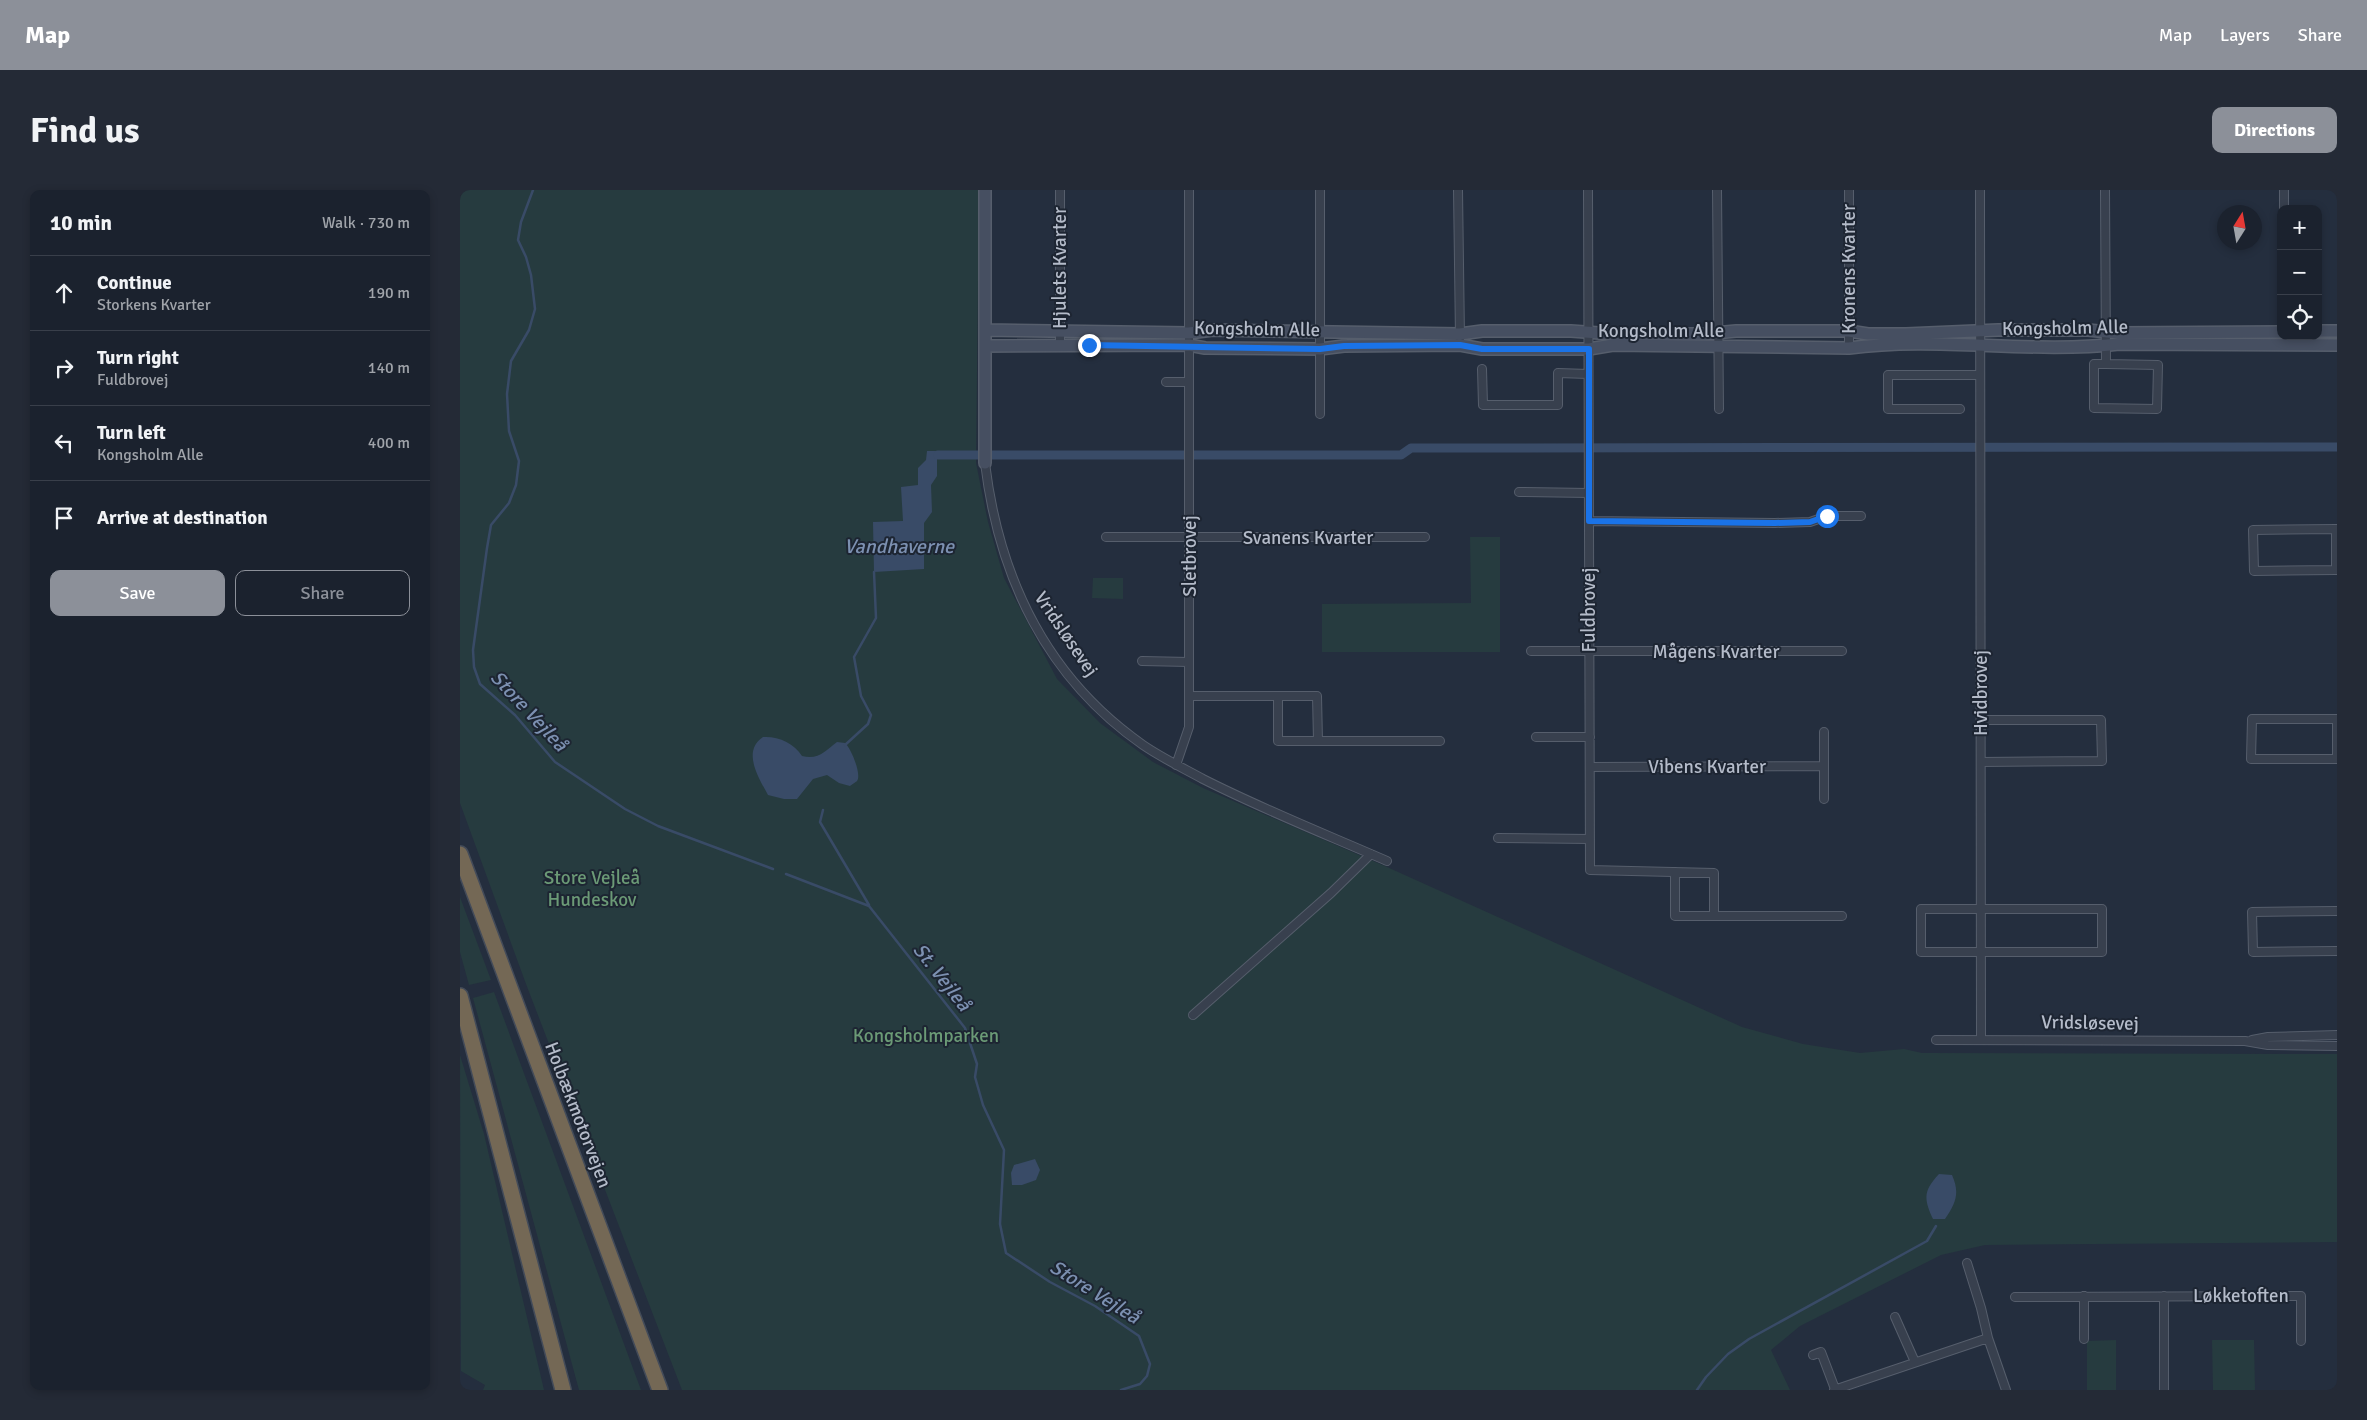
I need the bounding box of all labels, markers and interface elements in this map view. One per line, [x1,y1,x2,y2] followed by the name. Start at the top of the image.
[25,20,70,50] text: Map
[2159,24,2192,46] text: Map
[2220,24,2270,46] text: Layers
[2298,24,2342,46] text: Share
[2212,107,2337,153] button: Directions
[30,109,140,152] text: Find us
[1837,204,1861,334] street label: Kronens Kvarter
[2217,205,2262,250] north arrow
[2277,205,2322,340] map controls
[2277,205,2322,250] button: +
[1048,207,1072,329] street label: Hjulets Kvarter
[50,210,112,236] text: 10 min
[322,213,410,233] text: Walk · 730 m
[2277,250,2322,295] button: −
[97,271,172,295] text: Continue
[50,279,78,307] icon: ahead
[368,283,410,303] text: 190 m
[97,295,211,315] text: Storkens Kvarter
[2277,295,2322,340] button: locate
[2002,315,2128,341] street label: Kongsholm Alle
[1194,316,1320,342] street label: Kongsholm Alle
[1598,319,1724,343] street label: Kongsholm Alle
[1078,334,1101,357] route end
[97,346,179,370] text: Turn right
[50,354,78,382] icon: right
[368,358,410,378] text: 140 m
[97,370,168,390] text: Fuldbrovej
[97,421,166,445] text: Turn left
[50,429,78,457] icon: left
[368,433,410,453] text: 400 m
[97,445,203,465] text: Kongsholm Alle
[50,504,78,532] icon: arrive
[1816,505,1839,528] route start
[97,506,268,530] text: Arrive at destination
[1178,515,1202,597] street label: Sletbrovej
[1243,526,1373,550] street label: Svanens Kvarter
[844,534,955,559] water label: Vandhaverne
[1577,568,1601,652] street label: Fuldbrovej
[50,570,225,616] button: Save
[235,570,410,616] button: Share
[1029,587,1103,681] street label: Vridsløsevej
[1653,640,1779,664] street label: Mågens Kvarter
[1969,650,1993,736] street label: Hvidbrovej
[485,665,573,757] water label: Store Vejleå
[1648,755,1766,779] street label: Vibens Kvarter
[544,866,640,912] park label: Store Vejleå Hundeskov
[908,938,977,1017] water label: St. Vejleå
[2041,1010,2139,1036] street label: Vridsløsevej
[853,1024,999,1048] park label: Kongsholmparken
[539,1039,617,1191] street label: Holbækmotorvejen
[1045,1254,1145,1330] water label: Store Vejleå
[2193,1284,2289,1308] street label: Løkketoften

